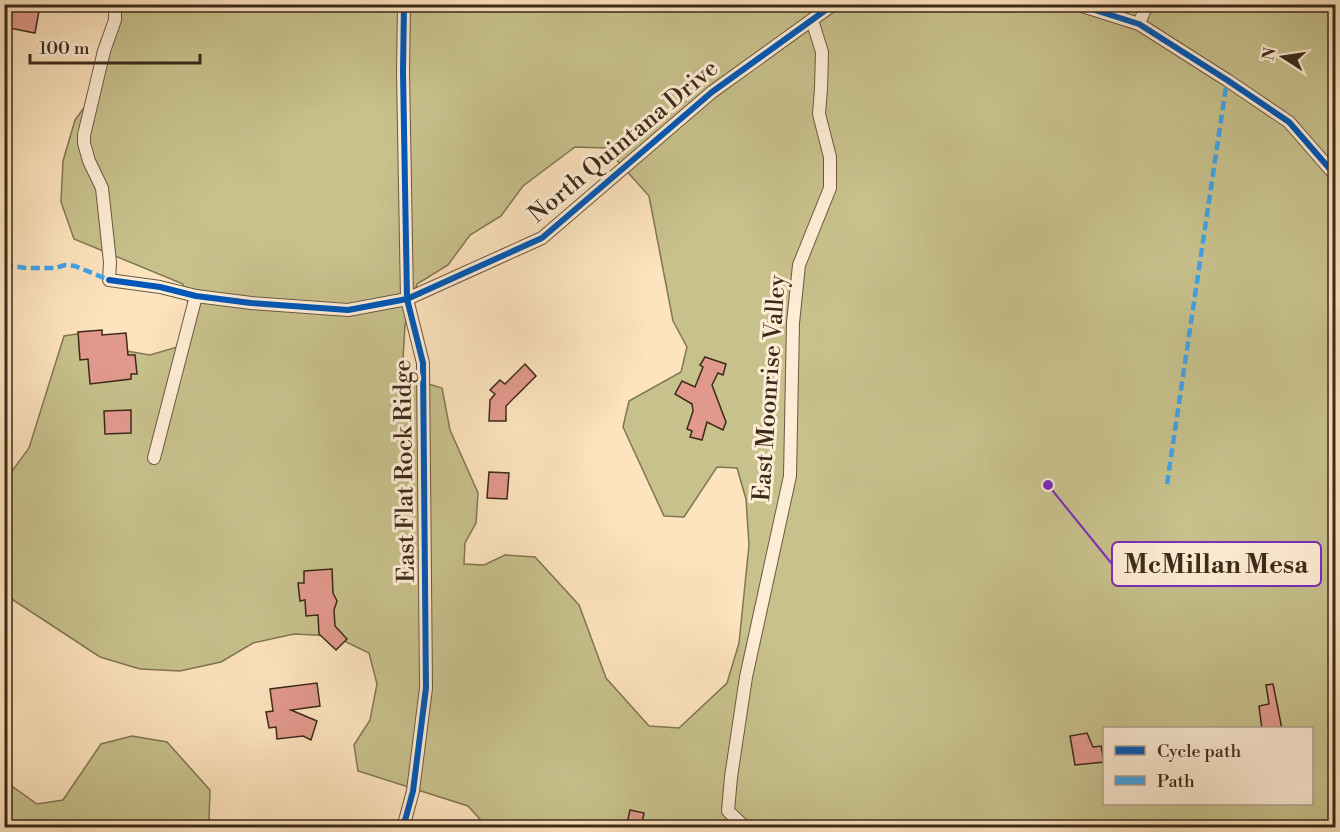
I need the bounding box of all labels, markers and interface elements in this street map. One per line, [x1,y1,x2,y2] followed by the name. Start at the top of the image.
[30,27,200,65] scale bar
[1253,27,1313,87] north arrow
[39,37,90,60] text: 100 m
[1258,45,1280,62] text: N
[523,54,725,230] street label: North Quintana Drive
[747,274,793,502] street label: East Moonrise Valley
[388,359,422,583] street label: East Flat Rock Ridge
[1112,542,1321,586] callout: McMillan Mesa
[1124,549,1309,581] text: McMillan Mesa
[1103,727,1313,805] legend
[1157,740,1241,763] text: Cycle path
[1157,770,1195,793] text: Path

